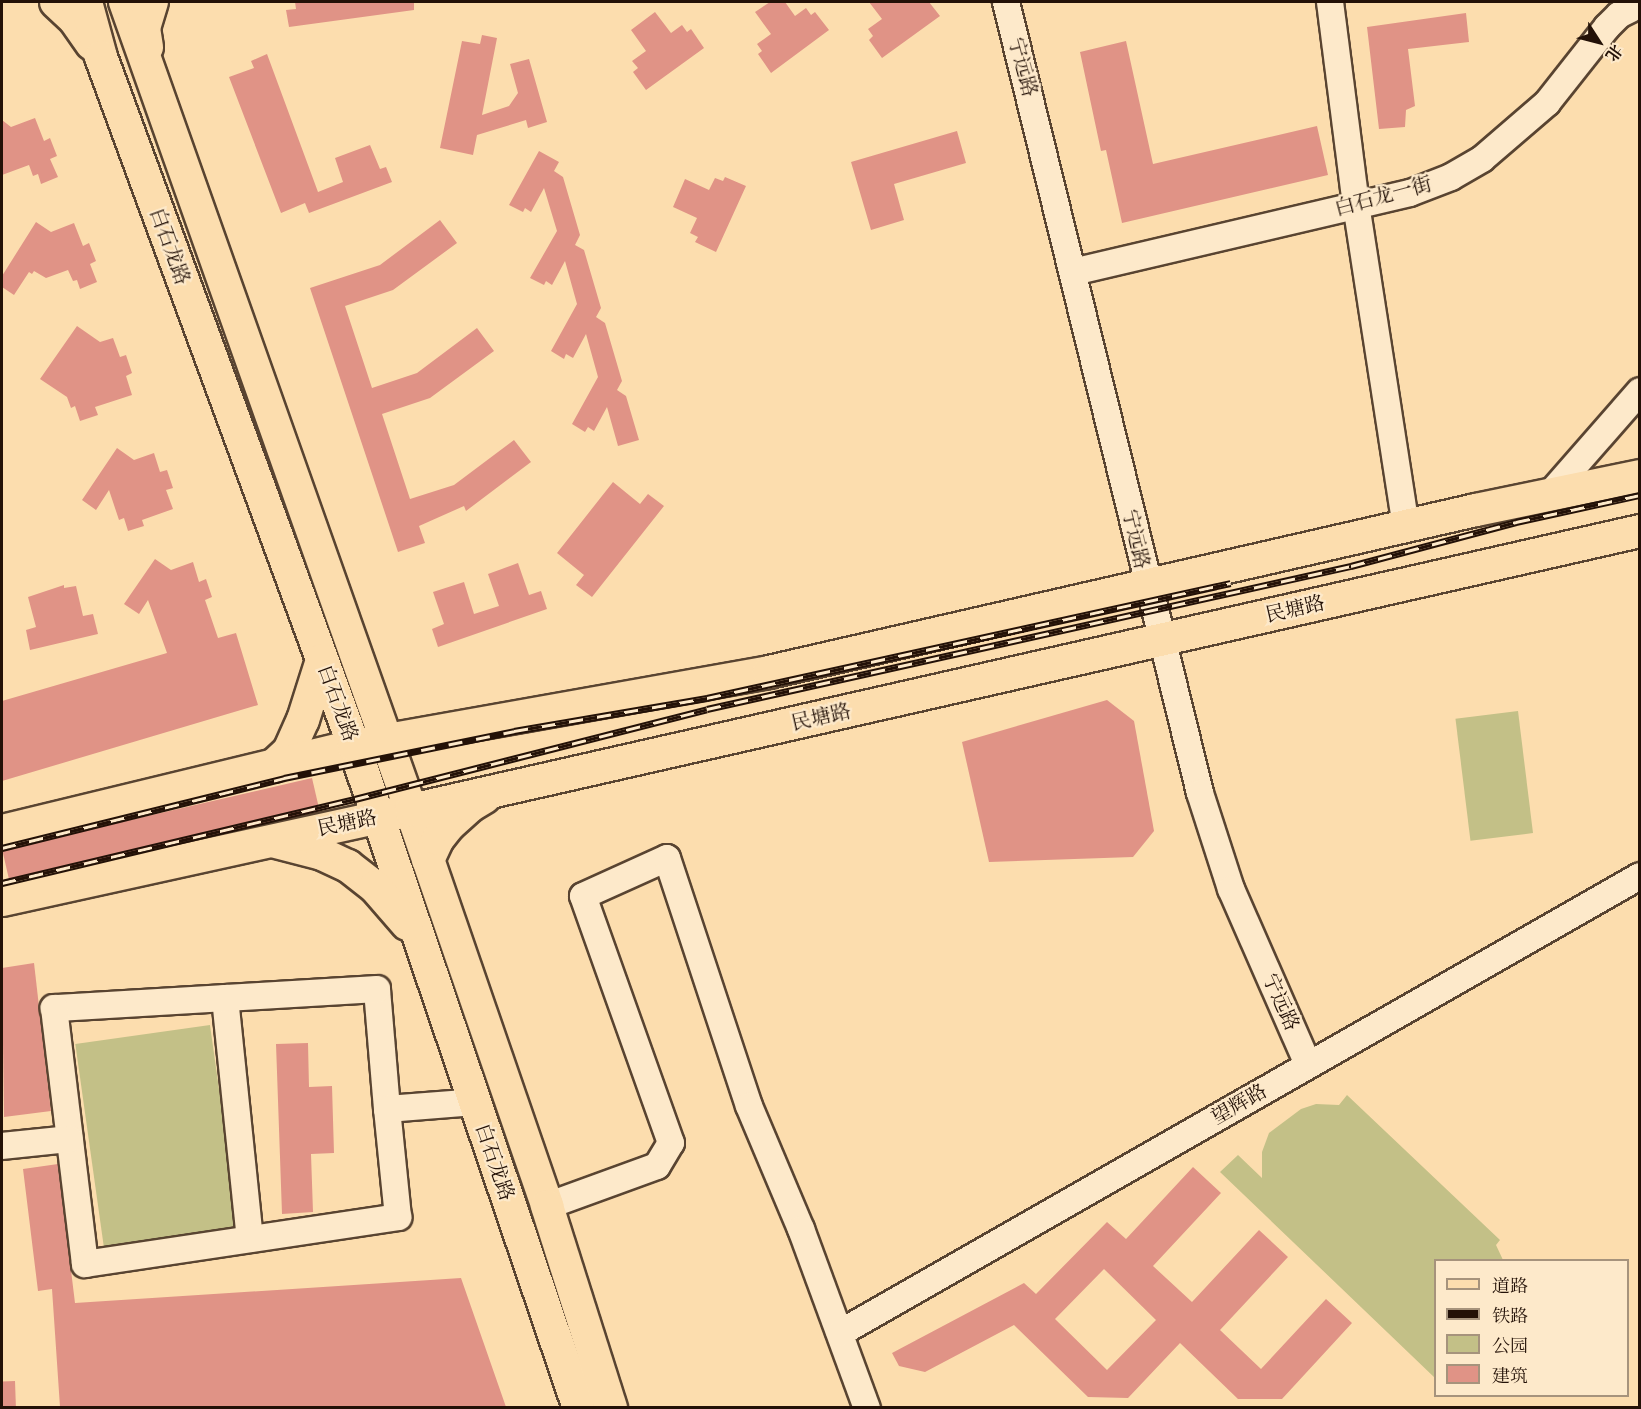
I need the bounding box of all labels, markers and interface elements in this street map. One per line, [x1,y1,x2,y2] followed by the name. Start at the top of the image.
[1569,12,1629,72] north arrow
[1004,35,1042,99] street label: 宁远路
[1602,41,1626,65] text: 北
[1332,171,1434,221] street label: 白石龙一街
[145,204,195,288] street label: 白石龙路
[1118,507,1154,571] street label: 宁远路
[1263,591,1327,627] street label: 民塘路
[313,661,363,745] street label: 白石龙路
[789,699,853,735] street label: 民塘路
[315,805,379,841] street label: 民塘路
[1258,970,1304,1034] street label: 宁远路
[1207,1079,1271,1129] street label: 望辉路
[471,1120,519,1204] street label: 白石龙路
[1434,1259,1629,1397] legend
[1492,1276,1528,1297] text: 道路
[1492,1306,1528,1327] text: 铁路
[1492,1336,1528,1357] text: 公园
[1492,1366,1528,1387] text: 建筑

